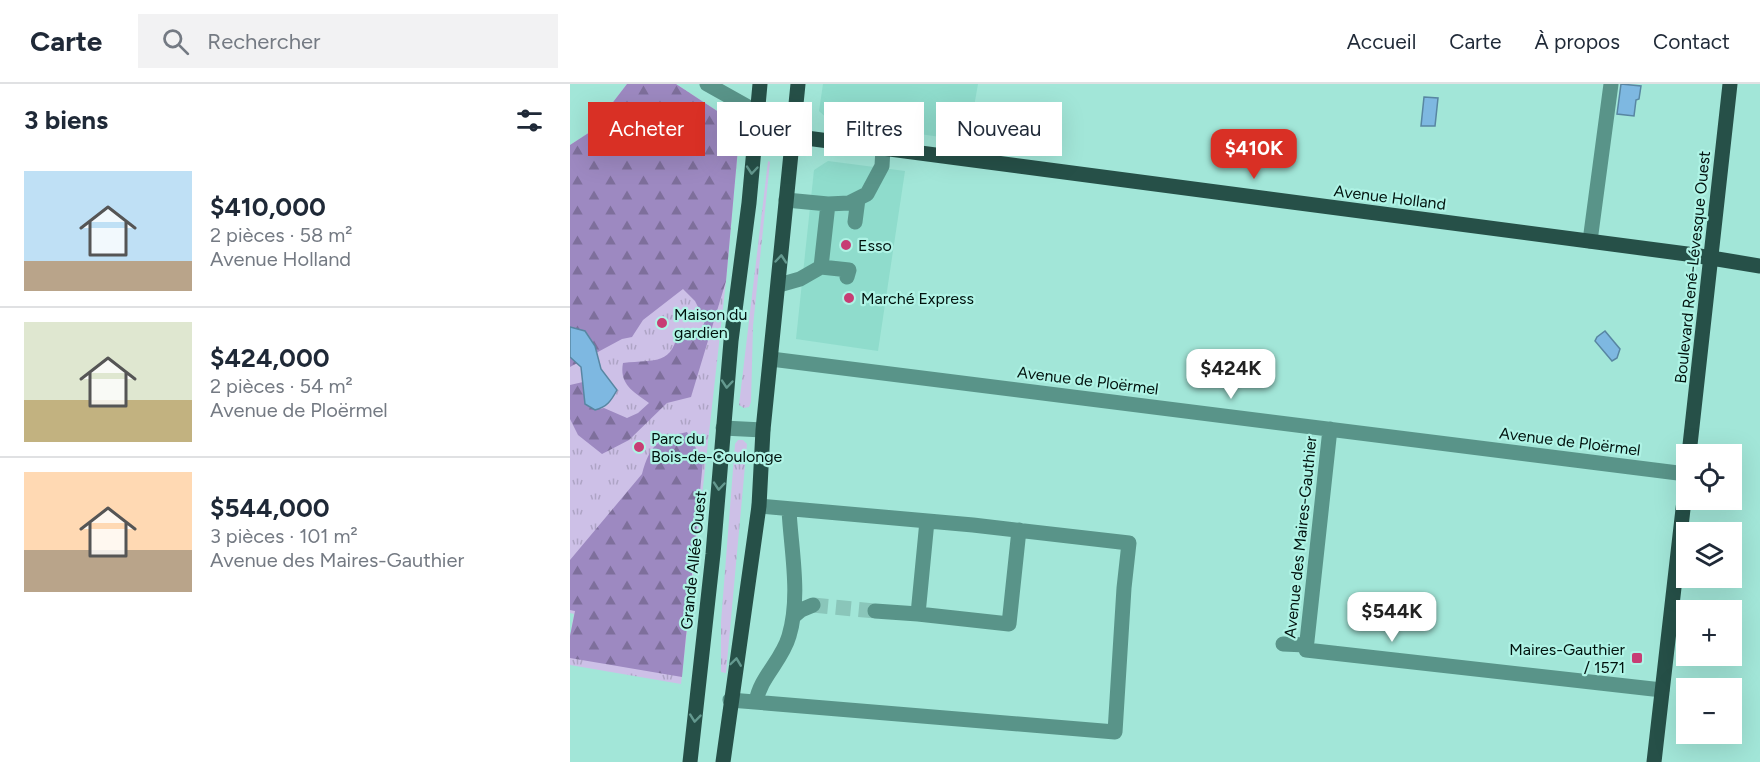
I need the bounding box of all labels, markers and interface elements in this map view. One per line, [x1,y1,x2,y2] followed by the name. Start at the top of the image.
[138,14,558,68] search box
[30,24,102,58] text: Carte
[159,25,192,58] icon: search
[207,28,320,55] text: Rechercher
[1347,29,1416,54] text: Accueil
[1449,29,1502,54] text: Carte
[1535,29,1620,54] text: À propos
[1653,29,1730,54] text: Contact
[588,102,705,156] chip: Acheter
[717,102,812,156] chip: Louer
[824,102,924,156] chip: Filtres
[936,102,1062,156] chip: Nouveau
[24,104,108,136] text: 3 biens
[513,104,546,137] icon: filters
[1212,129,1296,180] pin: $410K
[1225,136,1283,160] text: $410K
[1671,150,1714,384] street label: Boulevard René-Lévesque Ouest
[746,166,759,175] one-way arrow
[1333,181,1447,214] street label: Avenue Holland
[210,191,326,223] text: $410,000
[72,195,144,267] icon: home
[210,223,353,247] text: 2 pièces · 58 m²
[858,236,892,255] place label: Esso
[839,238,853,252] marker: Esso
[210,247,351,271] text: Avenue Holland
[774,254,787,263] one-way arrow
[861,289,974,308] place label: Marché Express
[842,291,856,305] marker: Marché Express
[674,305,747,342] place label: Maison du gardien
[655,316,669,330] marker: Maison du gardien
[210,342,330,374] text: $424,000
[72,346,144,418] icon: home
[1189,349,1273,400] pin: $424K
[1200,356,1262,380] text: $424K
[1016,362,1160,399] street label: Avenue de Ploërmel
[210,374,353,398] text: 2 pièces · 54 m²
[721,380,734,389] one-way arrow
[210,398,388,422] text: Avenue de Ploërmel
[1498,423,1642,460] street label: Avenue de Ploërmel
[651,429,783,466] place label: Parc du Bois-de-Coulonge
[1280,434,1321,639] street label: Avenue des Maires-Gauthier
[632,440,646,454] marker: Parc du Bois-de-Coulonge
[1676,444,1742,744] map controls
[1676,444,1742,510] button: locate
[713,482,726,491] one-way arrow
[677,490,710,630] street label: Grande Allée Ouest
[210,492,330,524] text: $544,000
[72,496,144,568] icon: home
[1676,522,1742,588] button: layers
[210,524,358,548] text: 3 pièces · 101 m²
[210,548,464,572] text: Avenue des Maires-Gauthier
[1350,592,1434,643] pin: $544K
[1361,599,1423,623] text: $544K
[1676,600,1742,666] button: +
[1509,640,1626,677] place label: Maires-Gauthier / 1571
[1630,651,1644,665] marker: Maires-Gauthier / 1571
[729,658,741,667] one-way arrow
[1676,678,1742,744] button: −
[689,714,702,723] one-way arrow

